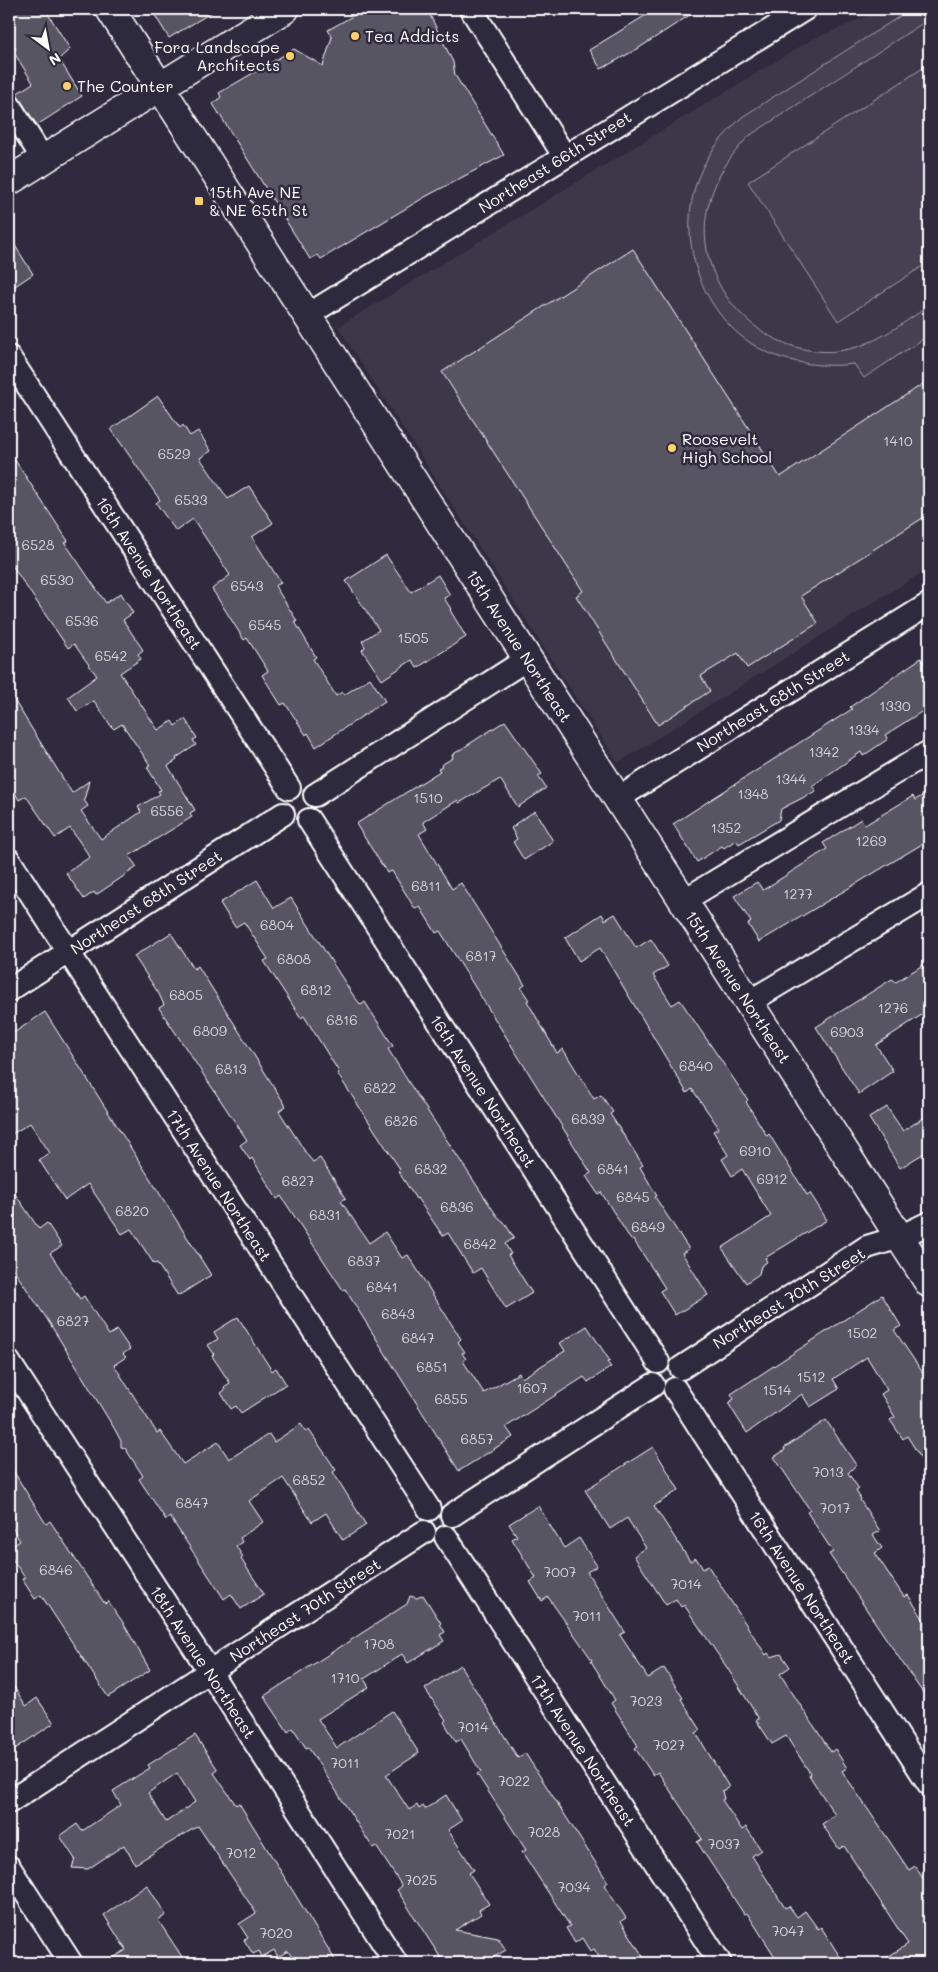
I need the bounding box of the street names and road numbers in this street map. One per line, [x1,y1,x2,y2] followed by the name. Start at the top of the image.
[474,106,635,217] street label: Northeast 66th Street
[92,492,207,653] street label: 16th Avenue Northeast
[462,565,577,726] street label: 15th Avenue Northeast
[692,645,853,756] street label: Northeast 68th Street
[66,845,226,958] street label: Northeast 68th Street
[681,906,796,1067] street label: 15th Avenue Northeast
[426,1010,541,1171] street label: 16th Avenue Northeast
[162,1104,277,1265] street label: 17th Avenue Northeast
[709,1242,869,1353] street label: Northeast 70th Street
[745,1506,860,1667] street label: 16th Avenue Northeast
[225,1553,384,1666] street label: Northeast 70th Street
[146,1581,261,1742] street label: 18th Avenue Northeast
[526,1669,641,1830] street label: 17th Avenue Northeast

